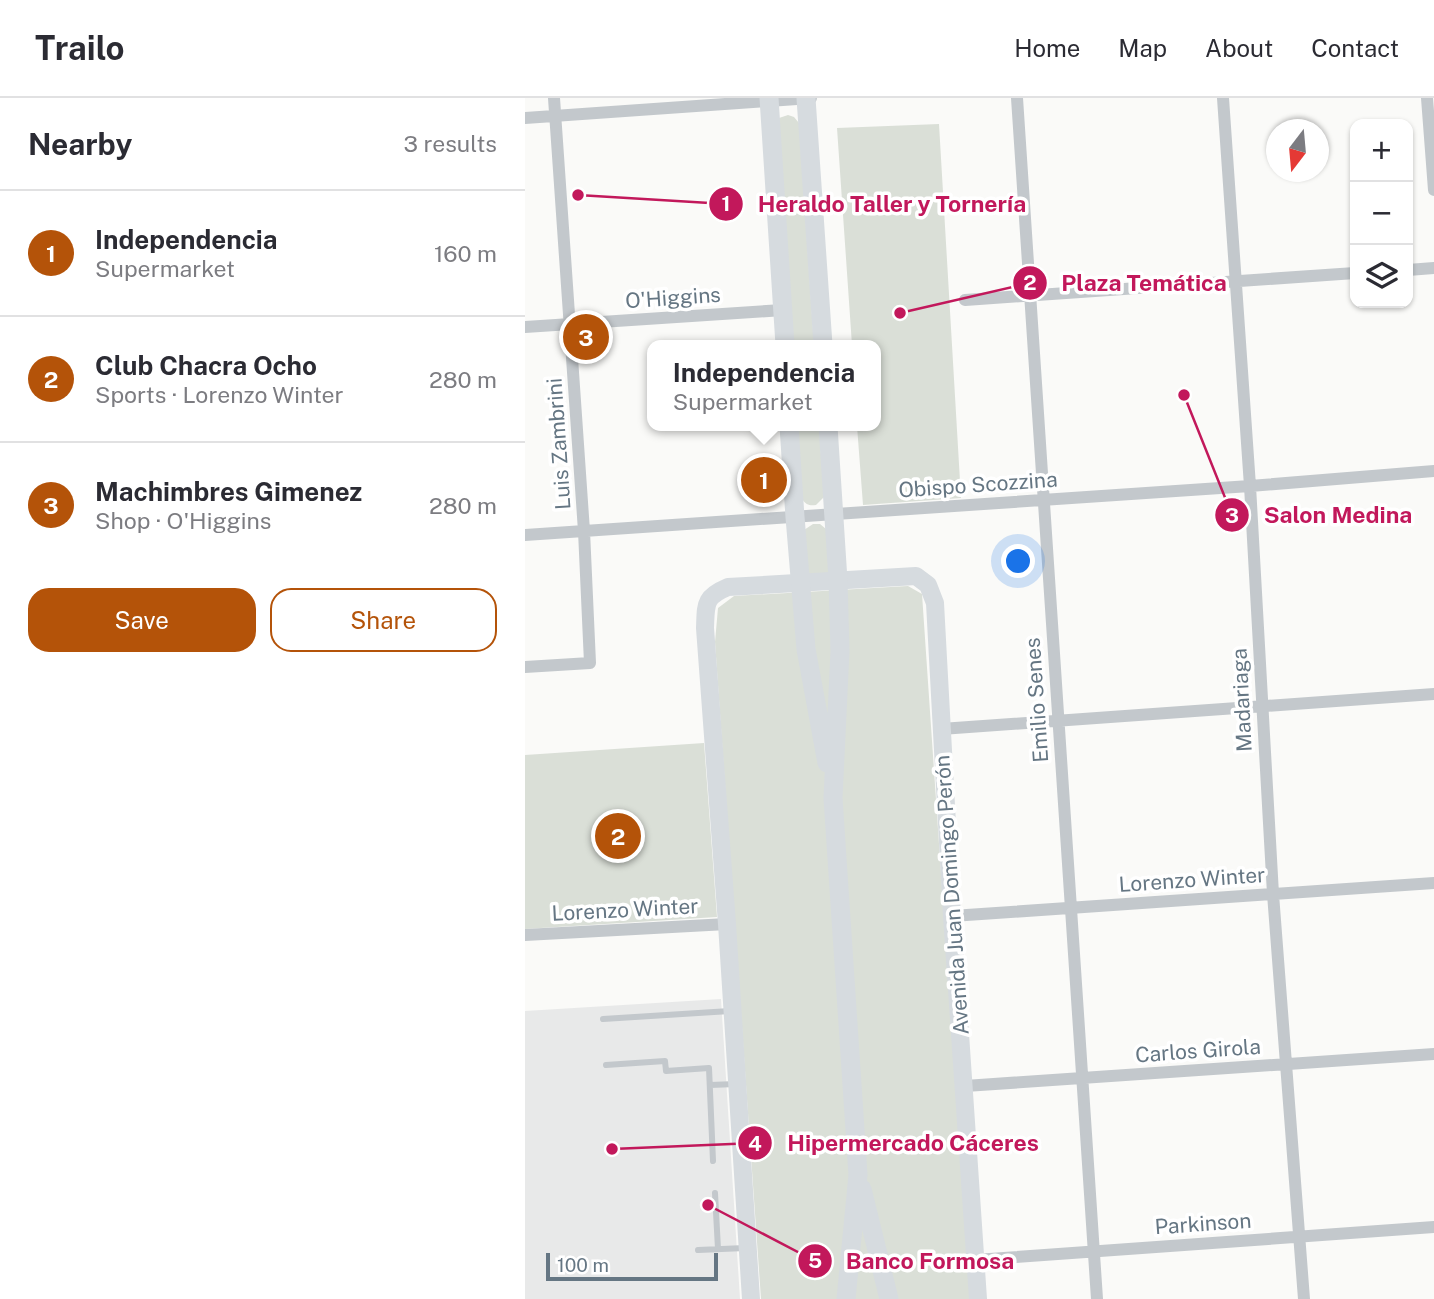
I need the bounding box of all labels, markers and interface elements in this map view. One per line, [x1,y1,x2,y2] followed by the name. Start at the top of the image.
[35,29,125,67] text: Trailo
[1014,34,1080,62] text: Home
[1118,34,1167,62] text: Map
[1205,34,1273,62] text: About
[1311,34,1399,62] text: Contact
[1266,119,1329,182] north arrow
[1350,119,1413,308] map controls
[1350,119,1413,182] button: +
[28,126,132,162] text: Nearby
[403,130,497,157] text: 3 results
[708,182,1040,226] callout: Heraldo Taller y Tornería
[1350,182,1413,245] button: −
[758,190,1026,217] text: Heraldo Taller y Tornería
[722,191,731,216] text: 1
[95,224,277,255] text: Independencia
[46,240,56,267] text: 1
[434,240,497,267] text: 160 m
[1350,245,1413,308] button: layers
[95,255,235,282] text: Supermarket
[1012,261,1241,305] callout: Plaza Temática
[1061,269,1227,296] text: Plaza Temática
[1023,270,1037,295] text: 2
[624,282,722,313] street label: O'Higgins
[563,311,609,363] pin: 3
[647,340,881,431] popup
[95,350,317,381] text: Club Chacra Ocho
[673,357,855,388] text: Independencia
[44,366,58,393] text: 2
[429,366,497,393] text: 280 m
[541,377,576,511] street label: Luis Zambrini
[95,381,344,408] text: Sports · Lorenzo Winter
[673,388,813,415] text: Supermarket
[741,454,787,506] pin: 1
[898,466,1058,503] street label: Obispo Scozzina
[95,476,362,507] text: Machimbres Gimenez
[43,492,59,519] text: 3
[429,492,497,519] text: 280 m
[1214,493,1426,537] callout: Salon Medina
[1264,501,1412,528] text: Salon Medina
[1225,503,1239,528] text: 3
[95,507,271,534] text: Shop · O'Higgins
[1001,544,1035,578] your location
[28,588,256,652] button: Save
[270,588,497,652] button: Share
[1020,637,1053,763] street label: Emilio Senes
[1226,648,1257,752] street label: Madariaga
[929,754,974,1036] street label: Avenida Juan Domingo Perón
[595,810,641,862] pin: 2
[1118,862,1266,897] street label: Lorenzo Winter
[551,893,699,926] street label: Lorenzo Winter
[1134,1034,1262,1067] street label: Carlos Girola
[738,1121,1052,1165] callout: Hipermercado Cáceres
[787,1129,1039,1156] text: Hipermercado Cáceres
[748,1131,762,1156] text: 4
[1154,1208,1252,1239] street label: Parkinson
[797,1239,1029,1283] callout: Banco Formosa
[846,1247,1014,1274] text: Banco Formosa
[808,1248,822,1273] text: 5
[546,1250,717,1282] scale bar
[557,1254,609,1276] text: 100 m

